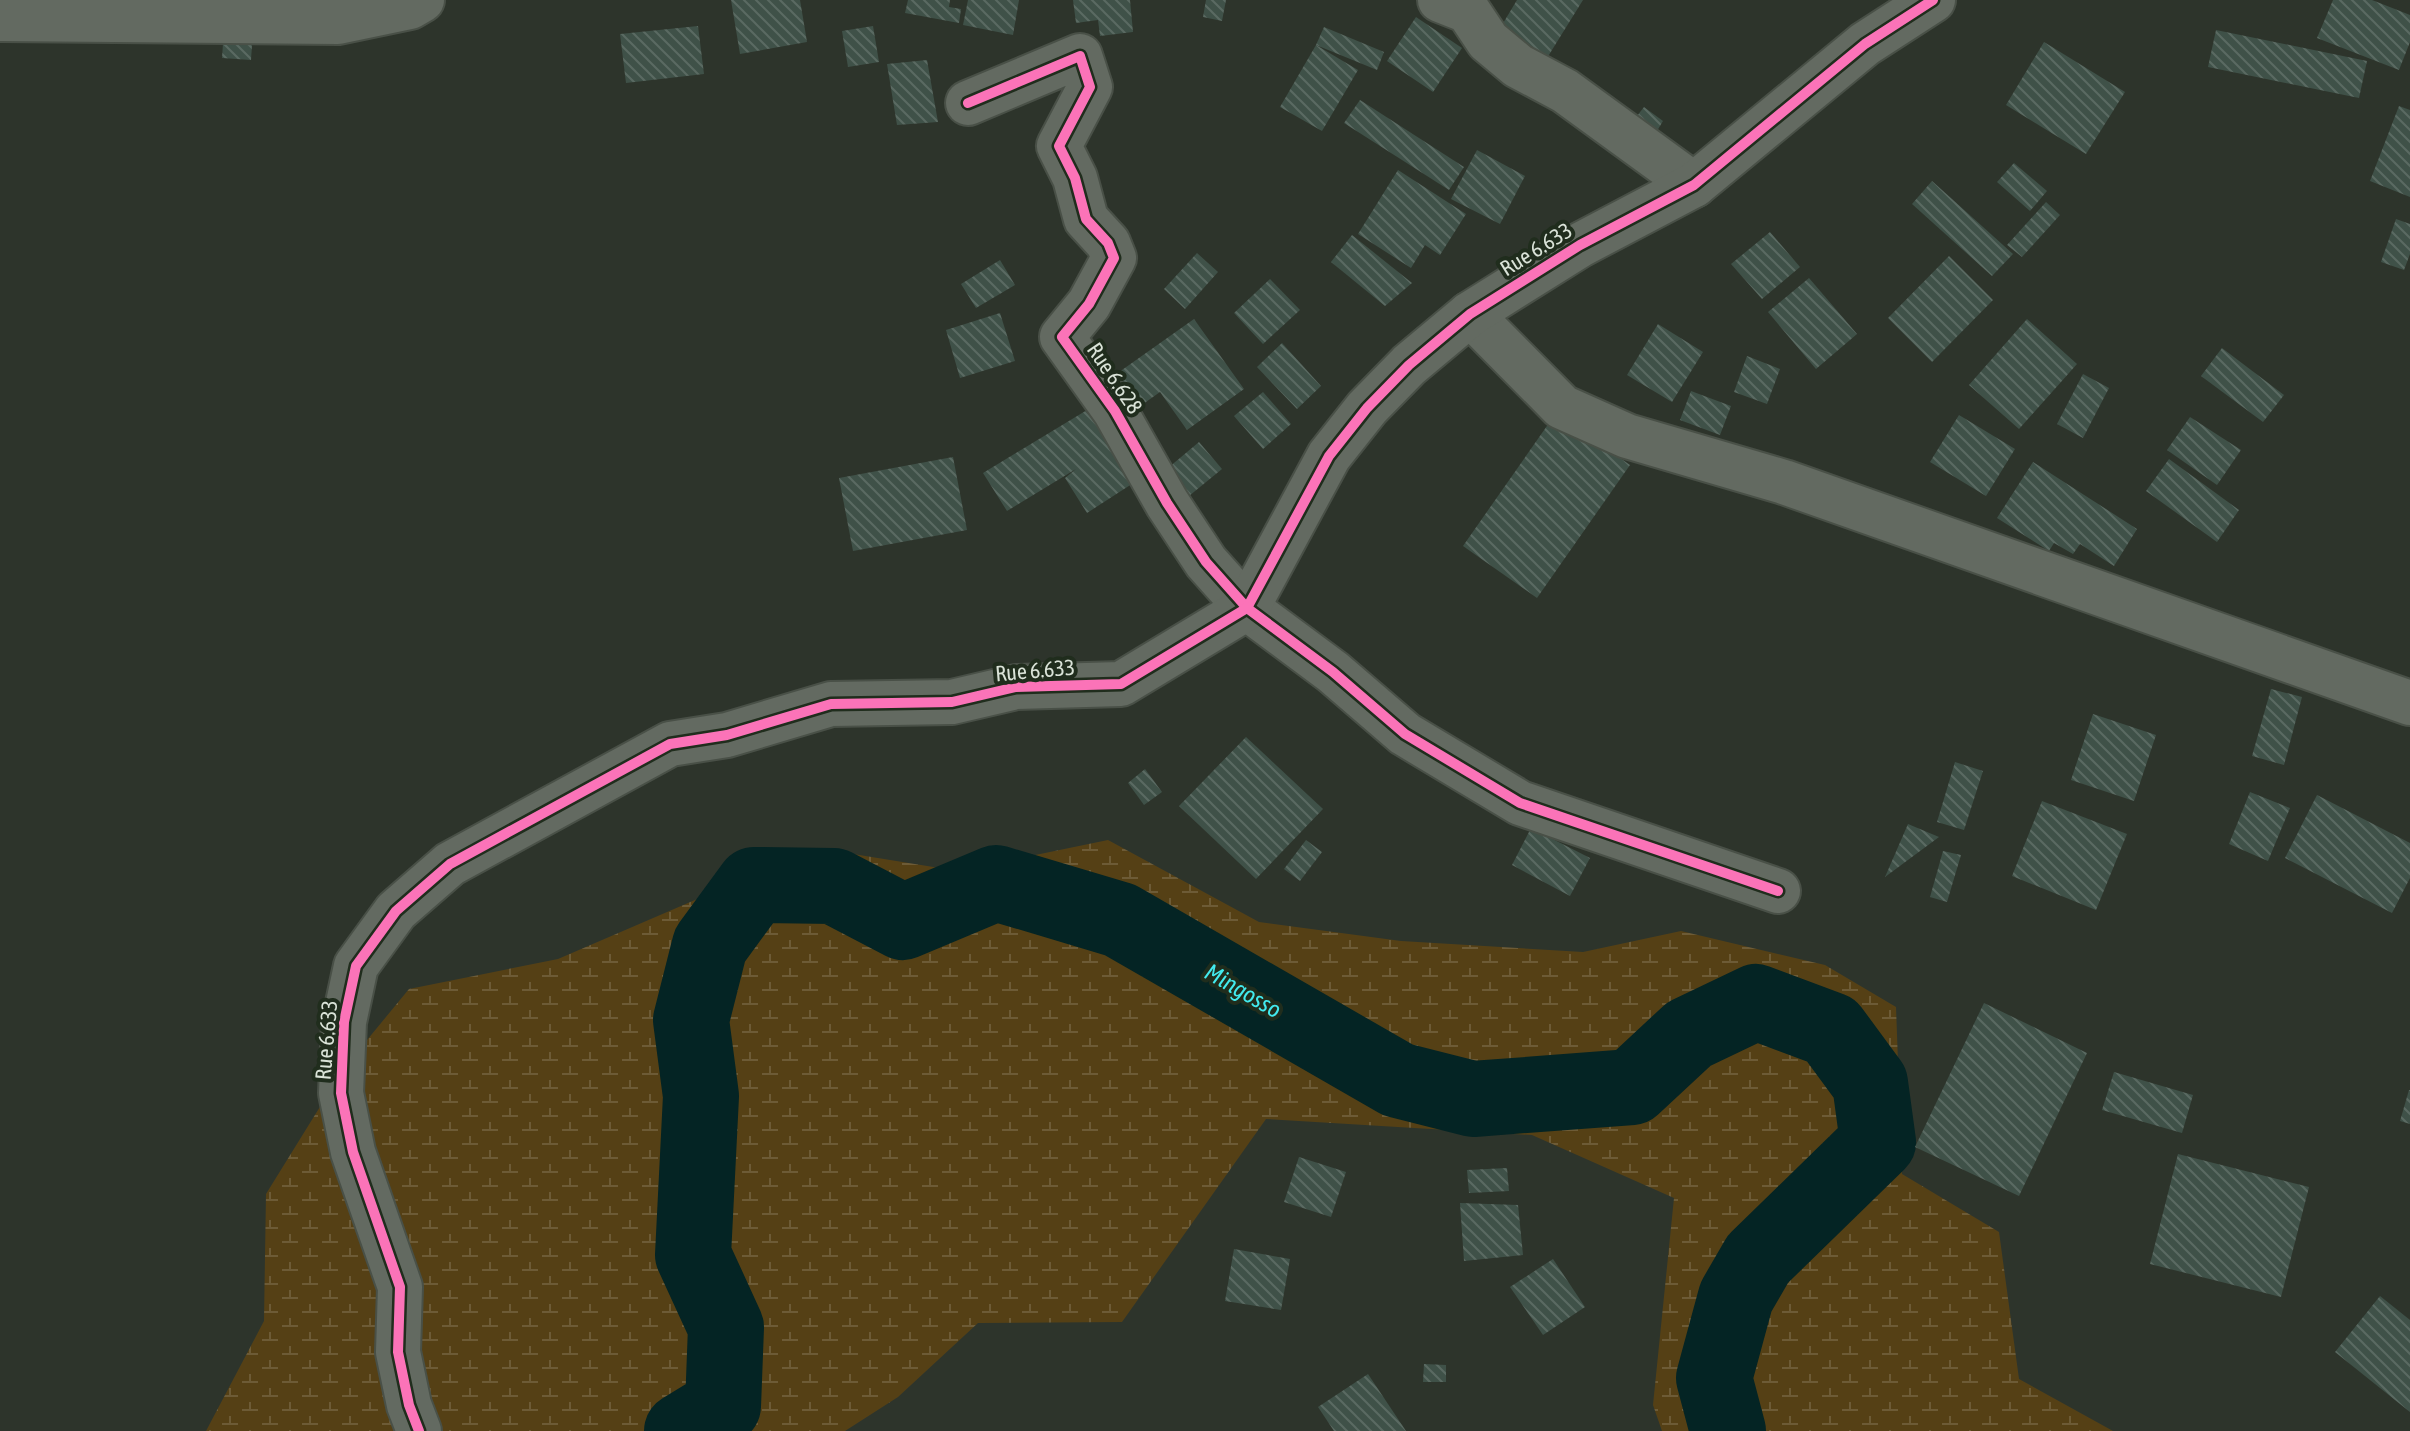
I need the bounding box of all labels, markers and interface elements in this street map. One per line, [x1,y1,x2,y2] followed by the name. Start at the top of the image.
[1495,217,1577,281] street label: Rue 6.633
[1082,338,1148,418] street label: Rue 6.628
[994,654,1076,686] street label: Rue 6.633
[1200,958,1286,1023] water label: Mingosso
[310,999,342,1081] street label: Rue 6.633

